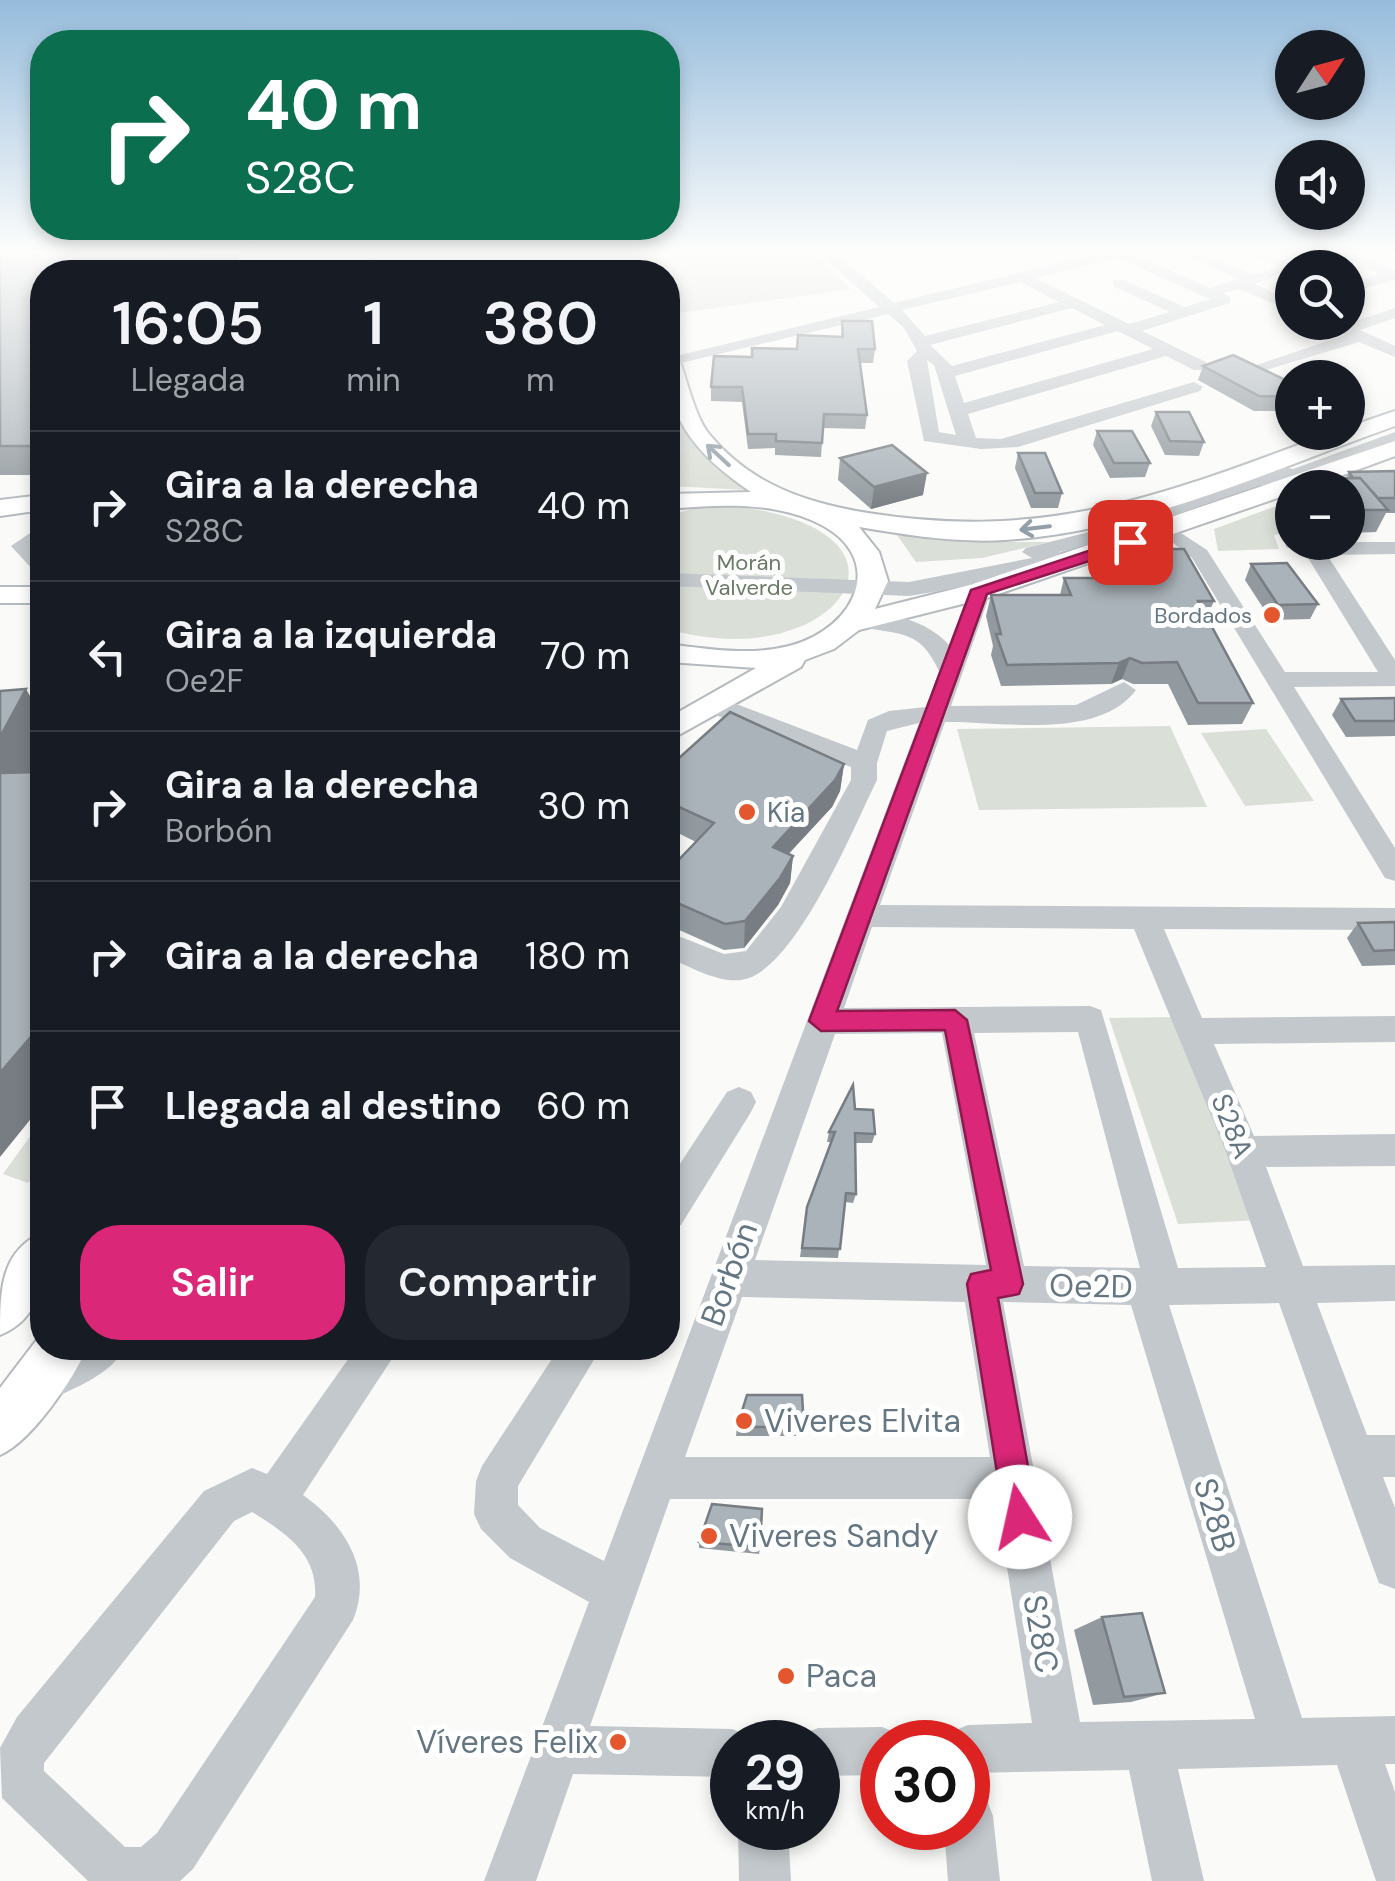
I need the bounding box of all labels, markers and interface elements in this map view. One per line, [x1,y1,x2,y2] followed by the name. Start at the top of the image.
[1275,30,1365,120] north arrow
[1275,30,1365,560] map controls
[245,60,422,151] text: 40 m
[80,70,210,200] icon: right
[1275,140,1365,230] button: sound
[245,148,356,207] text: S28C
[1275,250,1365,340] button: search
[112,284,264,363] text: 16:05
[363,284,384,363] text: 1
[483,284,598,363] text: 380
[131,359,245,401] text: Llegada
[346,359,401,401] text: min
[526,359,555,401] text: m
[1275,360,1365,450] button: +
[706,443,731,466] one-way arrow
[165,460,479,510] text: Gira a la derecha
[1275,470,1365,560] button: −
[80,479,135,534] icon: right
[537,481,630,531] text: 40 m
[1088,500,1173,585] pin
[165,510,244,552] text: S28C
[1103,515,1158,570] icon: arrive
[1019,520,1051,538] one-way arrow
[705,548,793,602] park label: Morán Valverde
[1154,601,1252,630] place label: Bordados
[1261,604,1283,626] marker: Bordados
[165,610,497,660] text: Gira a la izquierda
[80,629,135,684] icon: left
[540,631,630,681] text: 70 m
[165,660,244,702] text: Oe2F
[165,760,479,810] text: Gira a la derecha
[80,779,135,834] icon: right
[538,781,630,831] text: 30 m
[767,794,805,831] place label: Kia
[736,801,758,823] marker: Kia
[165,810,273,852] text: Borbón
[80,929,135,984] icon: right
[165,931,479,981] text: Gira a la derecha
[525,931,630,981] text: 180 m
[80,1079,135,1134] icon: arrive
[165,1081,502,1131] text: Llegada al destino
[536,1081,630,1131] text: 60 m
[1202,1088,1262,1164] street label: S28A
[691,1216,767,1332] street label: Borbón
[80,1225,345,1340] button: Salir
[365,1225,630,1340] button: Compartir
[1049,1264,1133,1308] street label: Oe2D
[764,1400,961,1442] place label: Viveres Elvita
[733,1410,755,1432] marker: Viveres Elvita
[968,1465,1072,1569] position arrow
[1184,1473,1246,1557] street label: S28B
[729,1515,939,1557] place label: Viveres Sandy
[698,1525,720,1547] marker: Viveres Sandy
[1013,1592,1069,1676] street label: S28C
[806,1655,877,1697] place label: Paca
[775,1665,797,1687] marker: Paca
[860,1720,990,1850] speed limit sign: 30
[416,1721,598,1763] place label: Víveres Felix
[607,1731,629,1753] marker: Víveres Felix
[745,1740,805,1806] text: 29
[745,1794,805,1827] text: km/h

